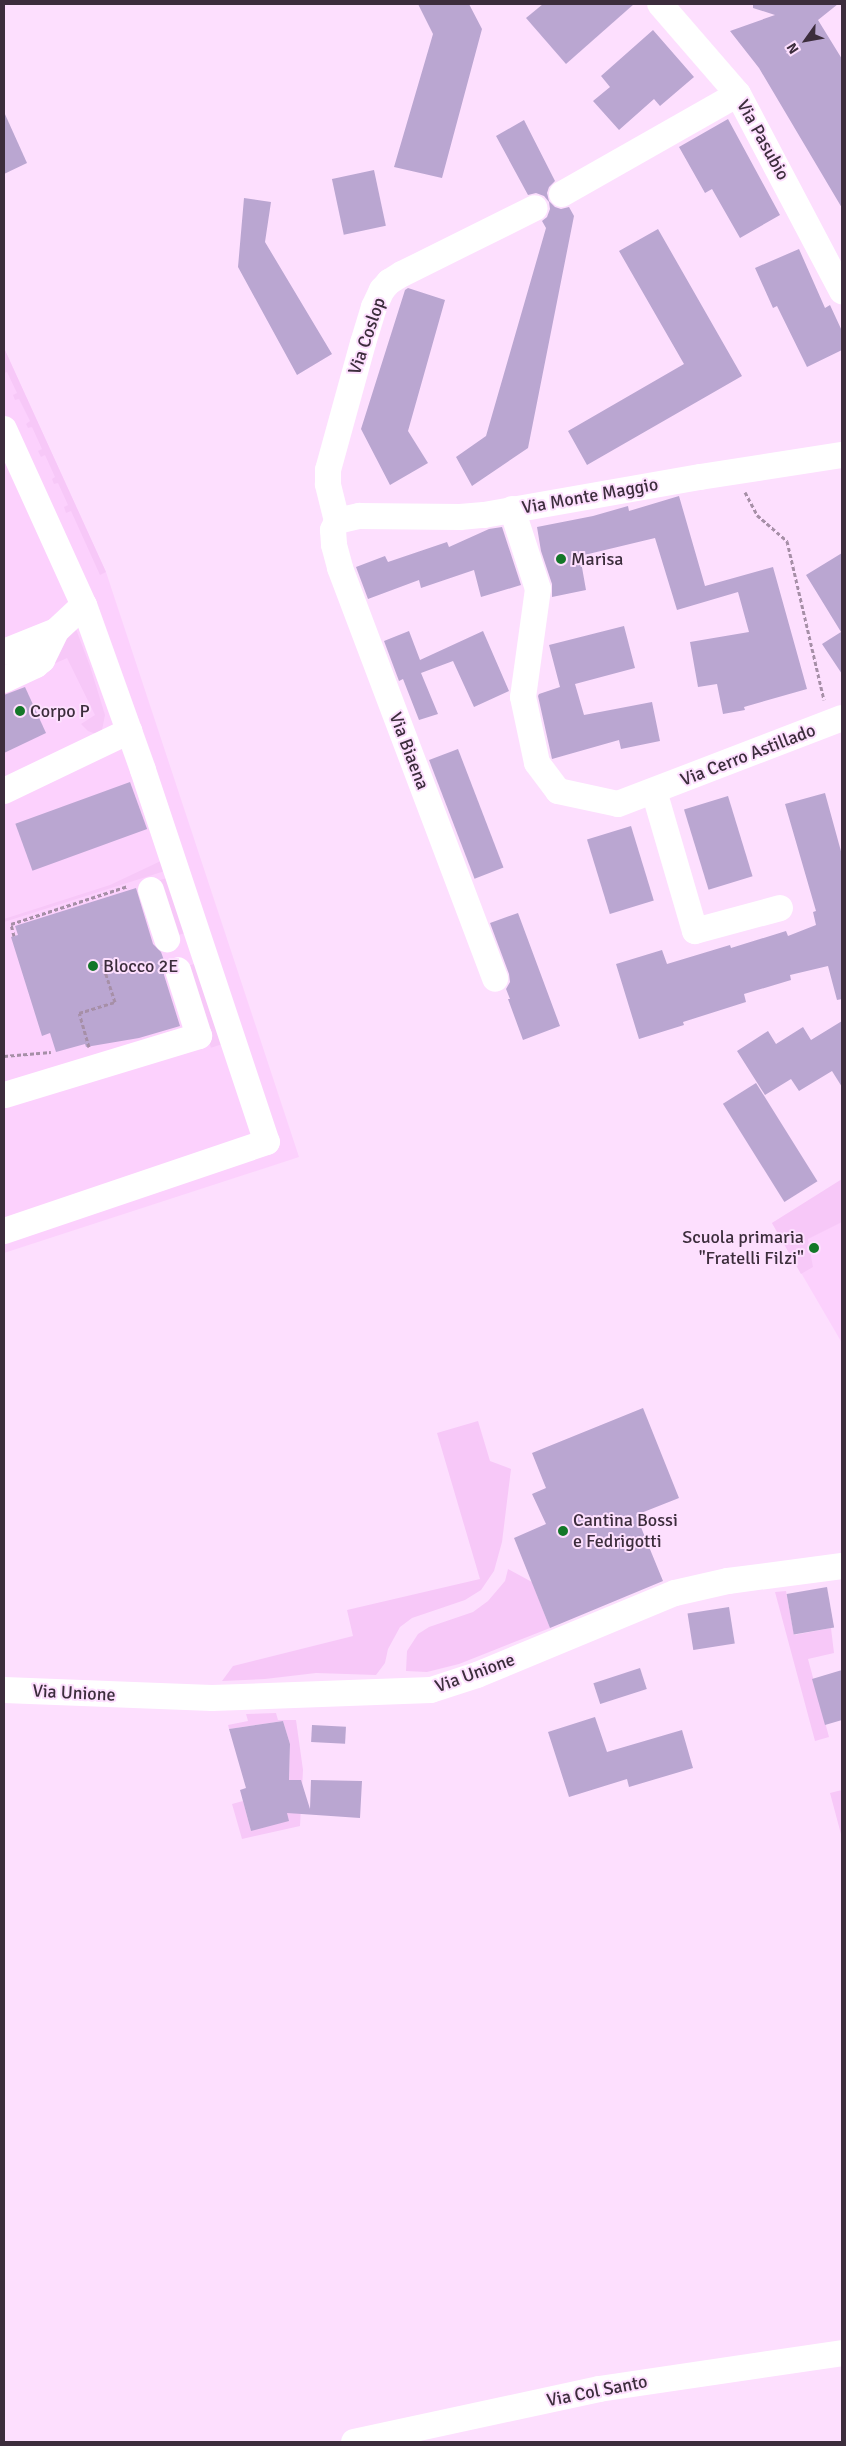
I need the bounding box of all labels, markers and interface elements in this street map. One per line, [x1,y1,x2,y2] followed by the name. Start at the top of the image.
[781,15,831,65] north arrow
[783,40,803,57] text: N
[732,96,794,184] street label: Via Pasubio
[344,295,390,377] street label: Via Coslop
[520,473,660,519] street label: Via Monte Maggio
[571,548,623,570] place label: Marisa
[555,553,567,565] marker: Marisa
[30,700,90,722] place label: Corpo P
[14,705,26,717] marker: Corpo P
[384,709,434,793] street label: Via Biaena
[677,719,819,791] street label: Via Cerro Astillado
[103,955,178,977] place label: Blocco 2E
[87,960,99,972] marker: Blocco 2E
[682,1227,804,1270] place label: Scuola primaria "Fratelli Filzi"
[808,1242,820,1254] marker: Scuola primaria "Fratelli Filzi"
[573,1510,678,1552] place label: Cantina Bossi e Fedrigotti
[557,1525,569,1537] marker: Cantina Bossi e Fedrigotti
[432,1649,518,1697] street label: Via Unione
[32,1680,116,1706] street label: Via Unione
[545,2371,649,2411] street label: Via Col Santo

